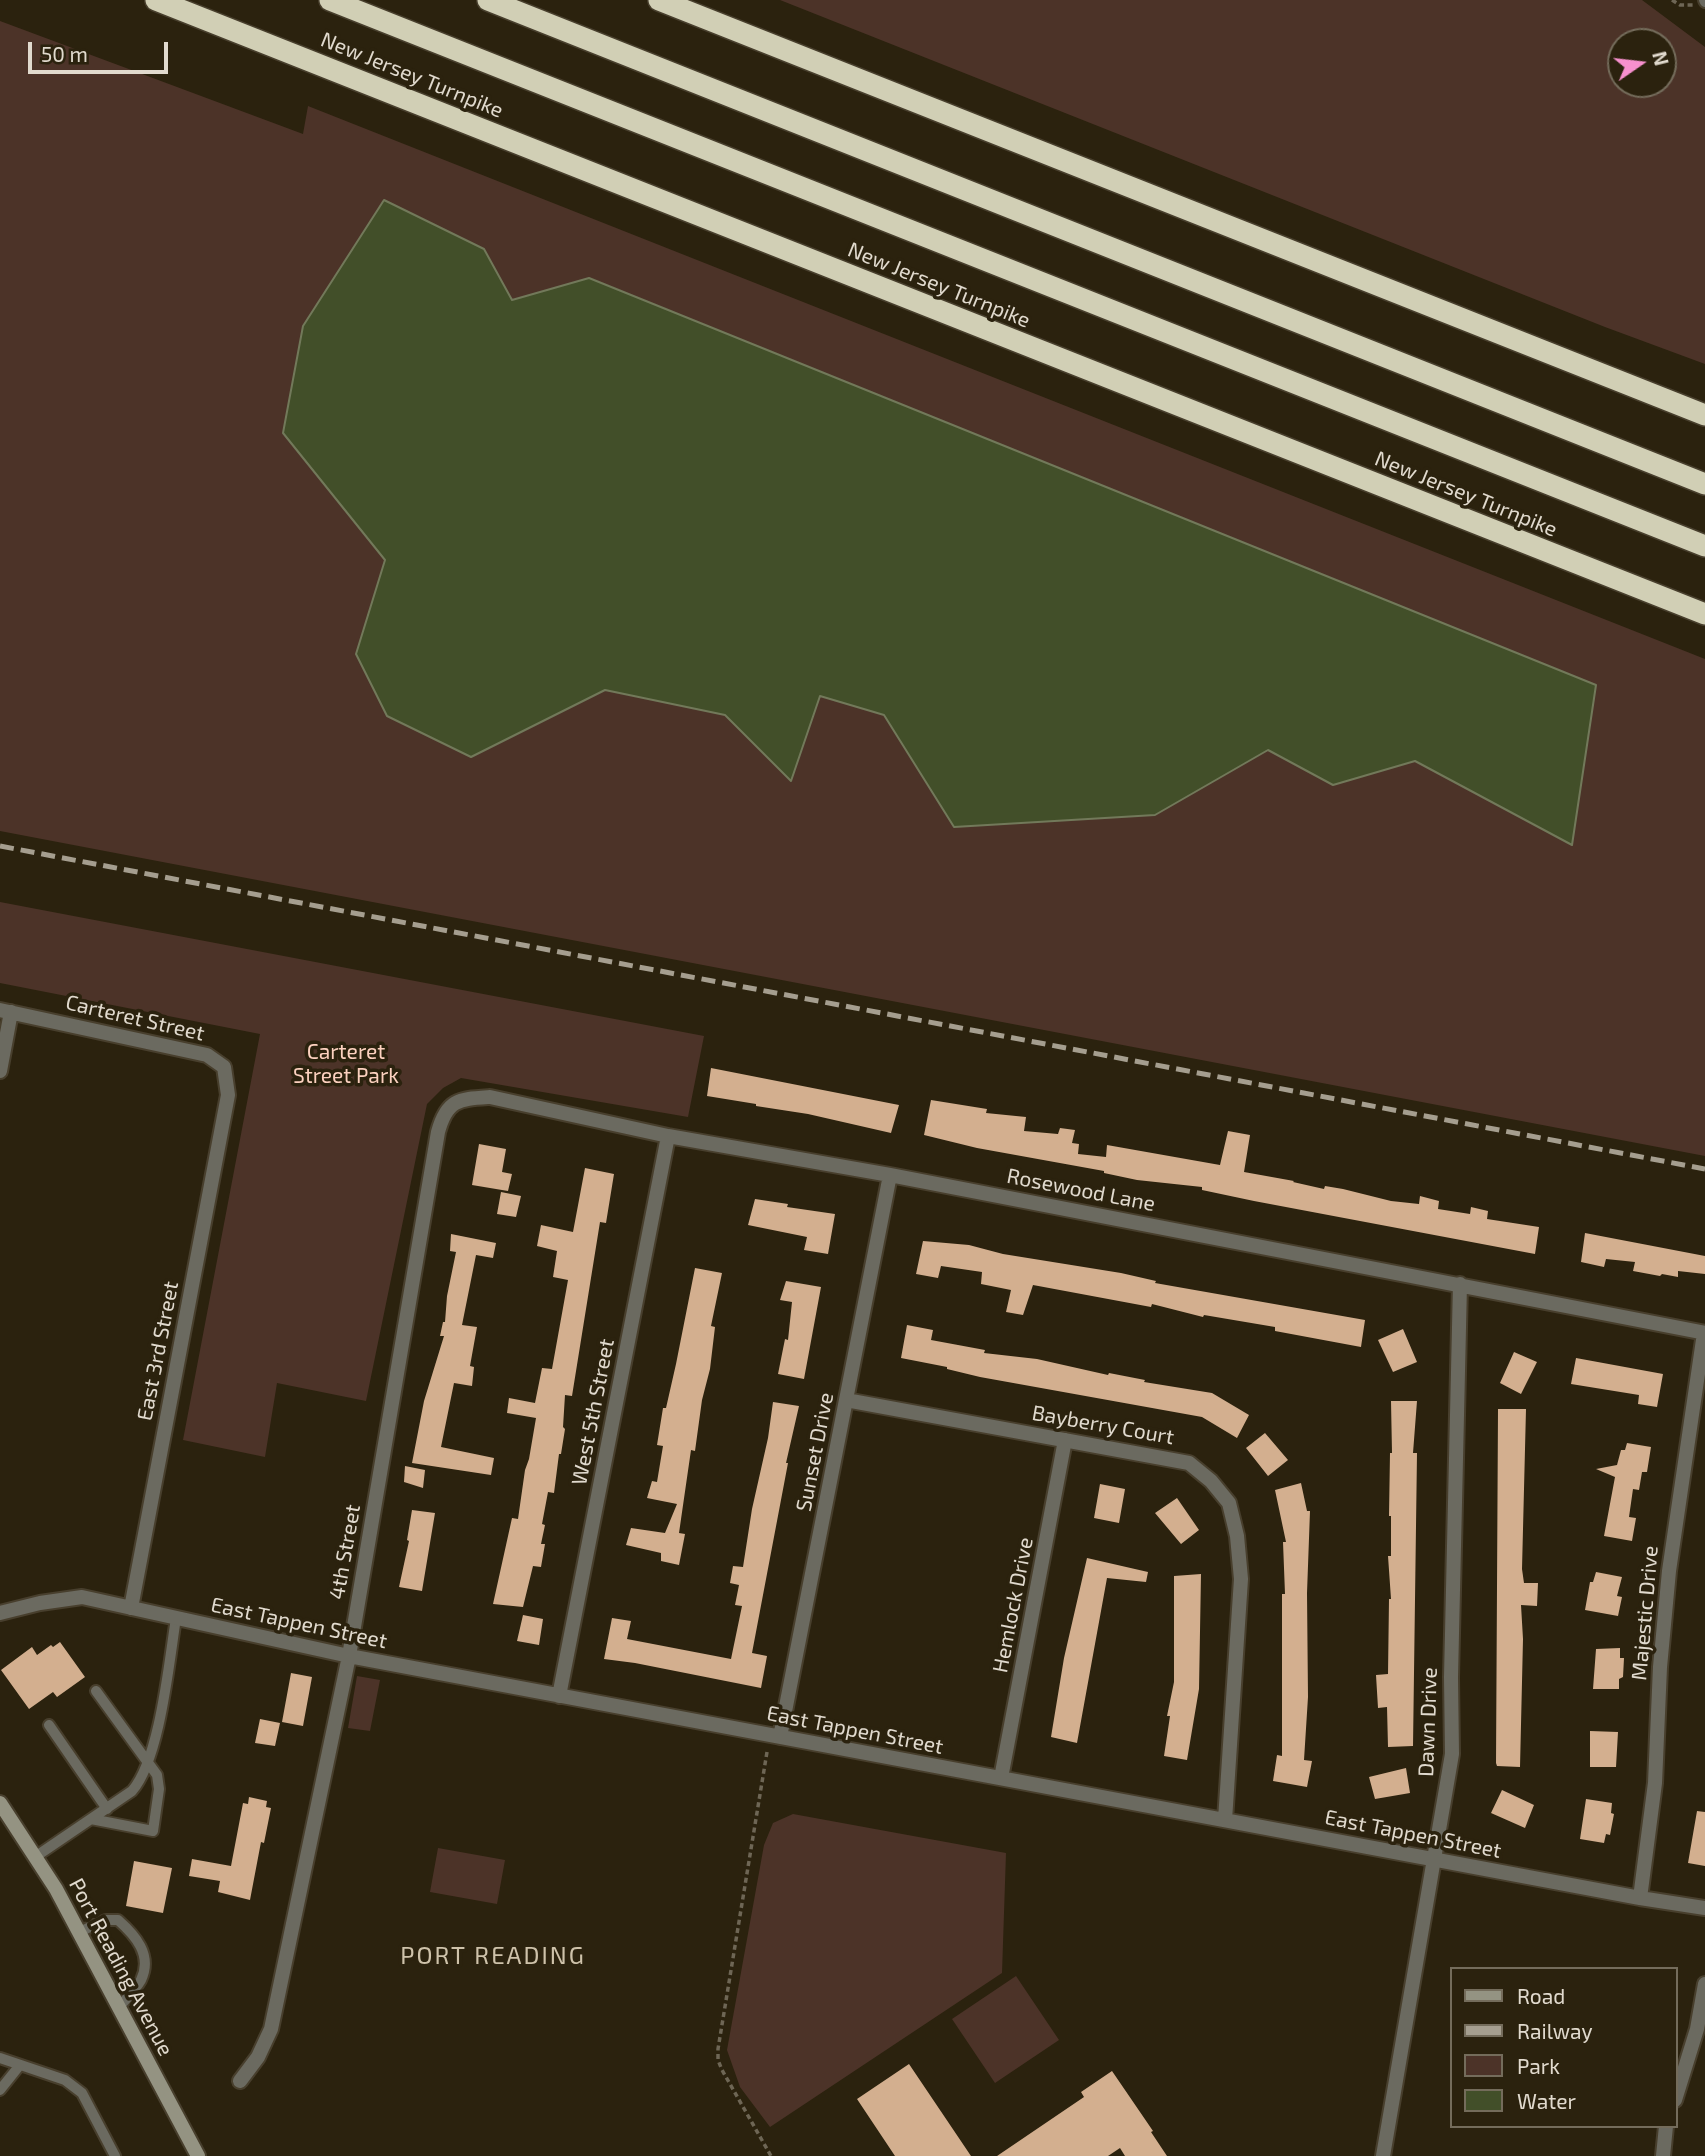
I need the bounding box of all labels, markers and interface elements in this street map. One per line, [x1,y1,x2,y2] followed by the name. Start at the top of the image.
[317,27,507,123] street label: New Jersey Turnpike
[32,28,172,72] scale bar
[1607,28,1677,98] north arrow
[41,41,88,66] text: 50 m
[1648,49,1674,68] text: N
[844,237,1034,333] street label: New Jersey Turnpike
[1371,446,1561,542] street label: New Jersey Turnpike
[63,990,207,1046] street label: Carteret Street
[293,1039,399,1089] park label: Carteret Street Park
[1005,1163,1157,1217] street label: Rosewood Lane
[132,1279,184,1423] street label: East 3rd Street
[566,1337,620,1487] street label: West 5th Street
[791,1390,839,1514] street label: Sunset Drive
[1030,1400,1176,1450] street label: Bayberry Court
[324,1502,366,1602] street label: 4th Street
[988,1535,1038,1675] street label: Hemlock Drive
[1627,1545,1663,1681] street label: Majestic Drive
[209,1592,389,1654] street label: East Tappen Street
[1413,1667,1443,1777] street label: Dawn Drive
[765,1701,945,1759] street label: East Tappen Street
[1323,1805,1503,1863] street label: East Tappen Street
[64,1874,178,2060] street label: Port Reading Avenue
[402,1942,584,1970] district label: PORT READING
[1450,1967,1677,2128] legend
[1517,1983,1565,2008] text: Road
[1517,2018,1593,2043] text: Railway
[1517,2053,1560,2078] text: Park
[1517,2088,1576,2113] text: Water

